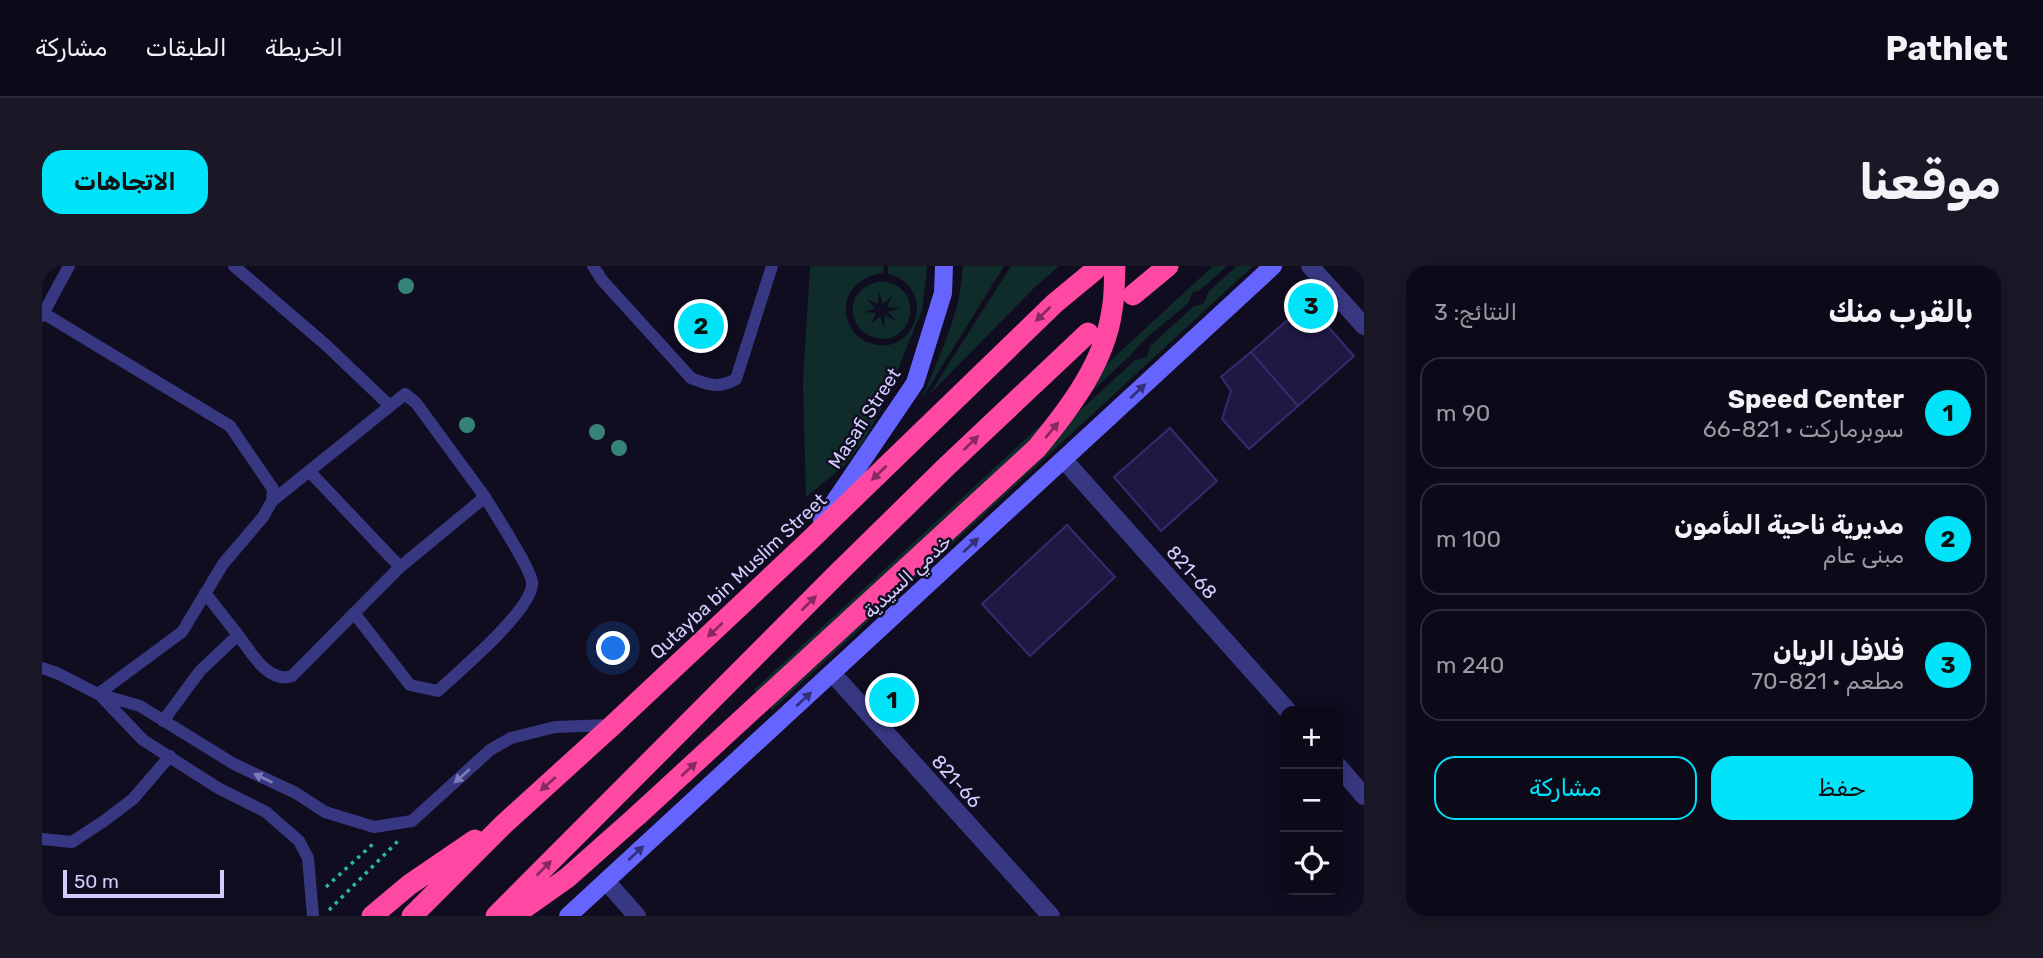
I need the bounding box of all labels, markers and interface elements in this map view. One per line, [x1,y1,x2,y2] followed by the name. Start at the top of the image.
[1885,29,2008,68] text: Pathlet
[35,34,107,62] text: مشاركة
[145,34,227,62] text: الطبقات
[265,34,343,62] text: الخريطة
[42,150,208,214] button: الاتجاهات
[1859,153,2001,211] text: موقعنا
[1288,280,1334,332] pin: 3
[1828,294,1973,330] text: بالقرب منك
[1434,298,1517,326] text: النتائج: 3
[678,300,724,352] pin: 2
[1035,306,1052,322] one-way arrow
[823,363,906,473] street label: Masafi Street
[1129,383,1147,399] one-way arrow
[1728,384,1904,415] text: Speed Center
[1436,399,1490,427] text: 90 m
[1942,399,1954,427] text: 1
[1703,415,1904,443] text: سوبرماركت · 821-66
[1044,421,1060,439] one-way arrow
[962,435,980,451] one-way arrow
[871,464,888,481] one-way arrow
[645,488,832,664] street label: Qutayba bin Muslim Street
[1674,510,1904,541] text: مديرية ناحية المأمون
[1436,525,1501,553] text: 100 m
[1941,525,1955,553] text: 2
[858,529,959,625] street label: خدمي السيدية
[962,538,979,554] one-way arrow
[1162,541,1222,604] street label: 821-68
[1823,541,1904,569] text: مبنى عام
[800,594,817,611] one-way arrow
[707,621,724,637] one-way arrow
[596,631,630,665] your location
[1773,636,1904,667] text: فلافل الريان
[1436,651,1504,679] text: 240 m
[1940,651,1956,679] text: 3
[1751,667,1904,695] text: مطعم · 821-70
[869,674,915,726] pin: 1
[795,692,812,708] one-way arrow
[1280,706,1343,895] map controls
[1280,706,1343,769] button: +
[927,750,986,813] street label: 821-66
[1434,756,1697,820] button: مشاركة
[1711,756,1973,820] button: حفظ
[680,761,698,777] one-way arrow
[453,768,470,783] one-way arrow
[1280,769,1343,832] button: −
[253,772,274,783] one-way arrow
[539,776,557,792] one-way arrow
[1280,832,1343,895] button: locate
[627,846,644,862] one-way arrow
[536,859,553,876] one-way arrow
[63,867,224,899] scale bar
[74,870,119,893] text: 50 m

